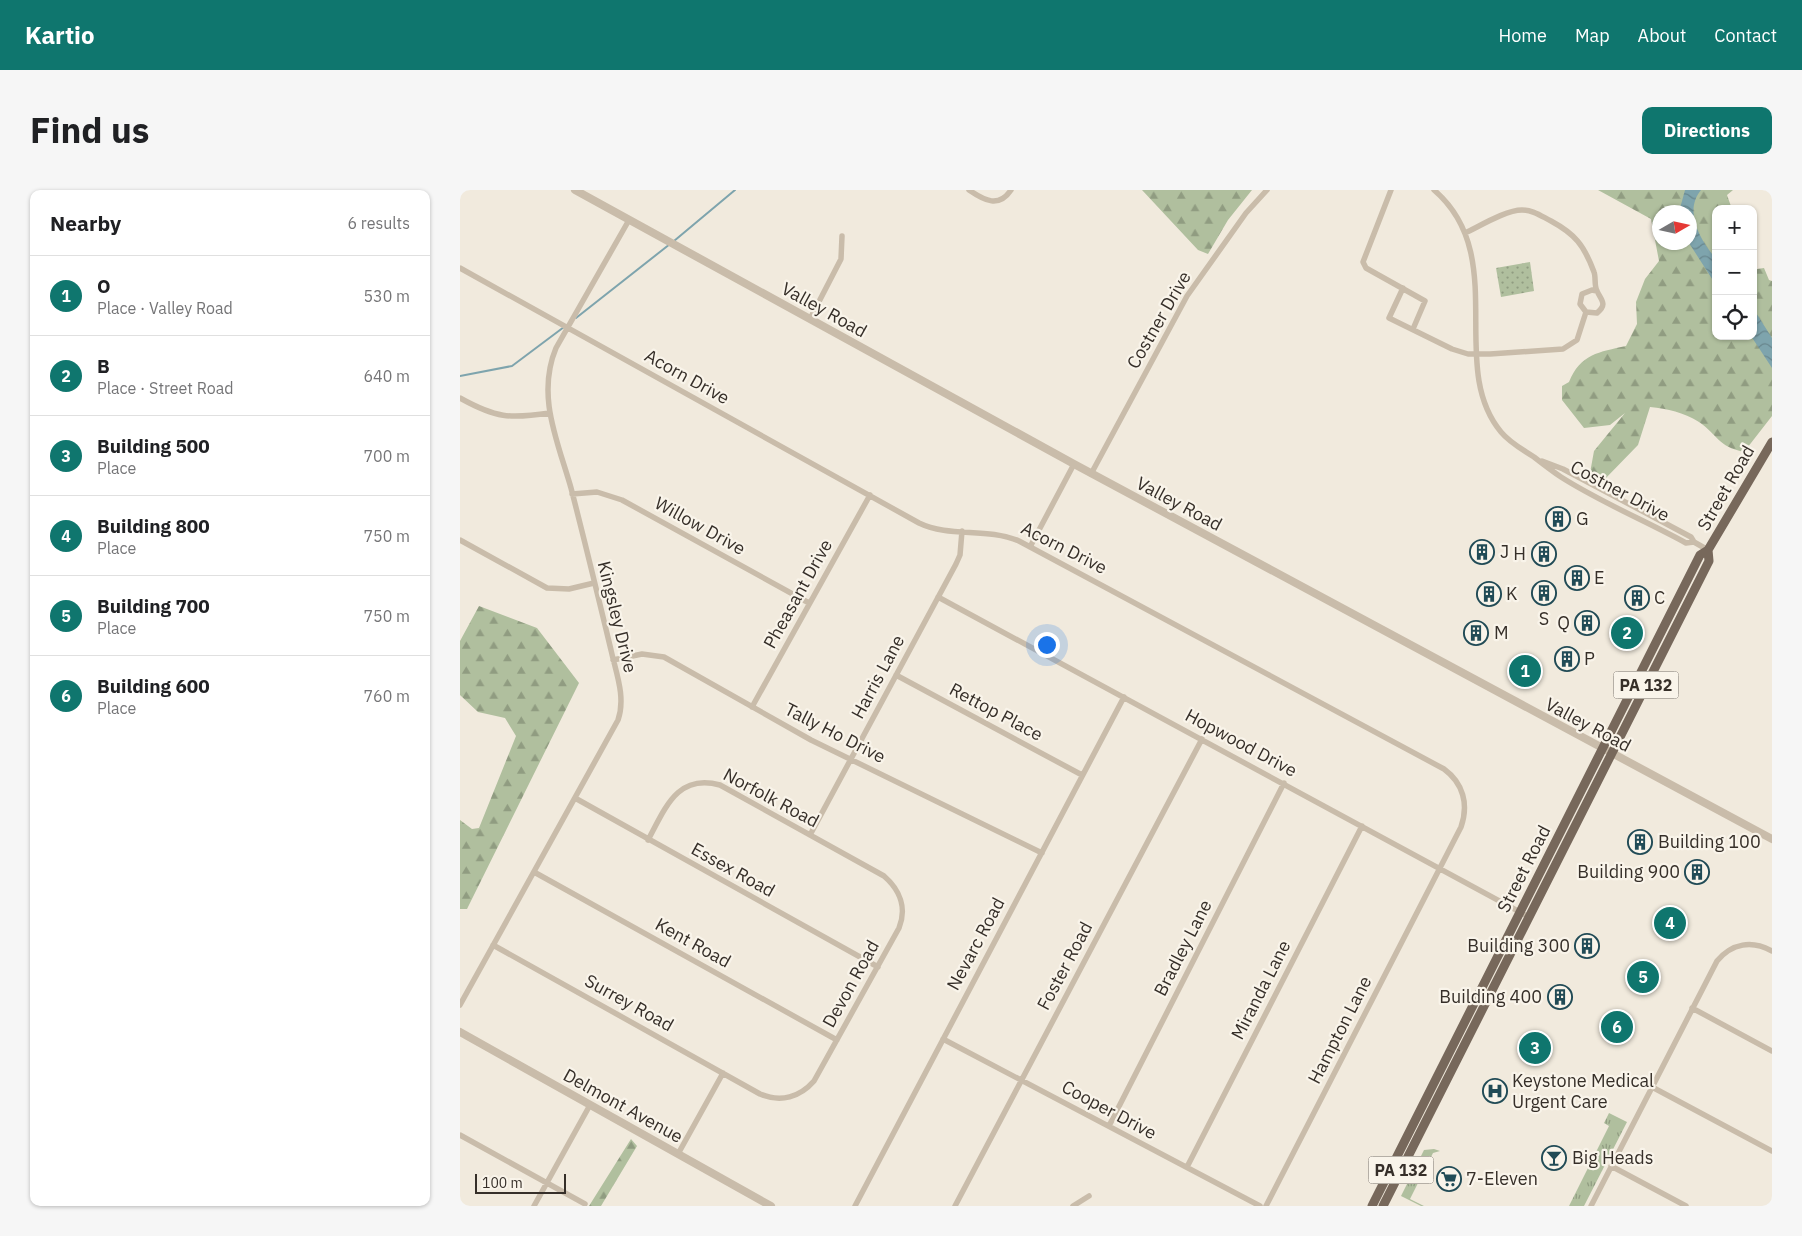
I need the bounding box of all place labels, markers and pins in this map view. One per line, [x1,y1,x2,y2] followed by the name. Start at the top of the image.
[1545,506,1571,532] building icon: G
[1576,507,1589,530] place label: G
[1469,539,1495,565] building icon: J
[1500,540,1509,563] place label: J
[1531,541,1557,567] building icon: H
[1513,542,1526,565] place label: H
[1564,565,1590,591] building icon: E
[1594,566,1605,589] place label: E
[1531,580,1557,606] building icon: S
[1476,581,1502,607] building icon: K
[1506,582,1518,605] place label: K
[1624,585,1650,611] building icon: C
[1654,586,1665,609] place label: C
[1539,607,1549,630] place label: S
[1574,610,1600,636] building icon: Q
[1557,611,1570,634] place label: Q
[1611,614,1643,652] pin: 2
[1463,620,1489,646] building icon: M
[1494,621,1509,644] place label: M
[1554,646,1580,672] building icon: P
[1584,647,1595,670] place label: P
[1509,652,1541,690] pin: 1
[1627,829,1653,855] building icon: Building 100
[1658,830,1761,853] place label: Building 100
[1684,859,1710,885] building icon: Building 900
[1577,860,1680,883] place label: Building 900
[1654,904,1686,942] pin: 4
[1574,933,1600,959] building icon: Building 300
[1467,934,1570,957] place label: Building 300
[1627,958,1659,996] pin: 5
[1547,984,1573,1010] building icon: Building 400
[1439,985,1542,1008] place label: Building 400
[1601,1008,1633,1046] pin: 6
[1519,1029,1551,1067] pin: 3
[1512,1069,1654,1113] place label: Keystone Medical Urgent Care
[1482,1078,1508,1104] hospital icon: Keystone Medical Urgent Care
[1541,1145,1567,1171] bar icon: Big Heads
[1572,1146,1653,1169] place label: Big Heads
[1436,1166,1462,1192] supermarket icon: 7-Eleven
[1466,1167,1538,1190] place label: 7-Eleven

